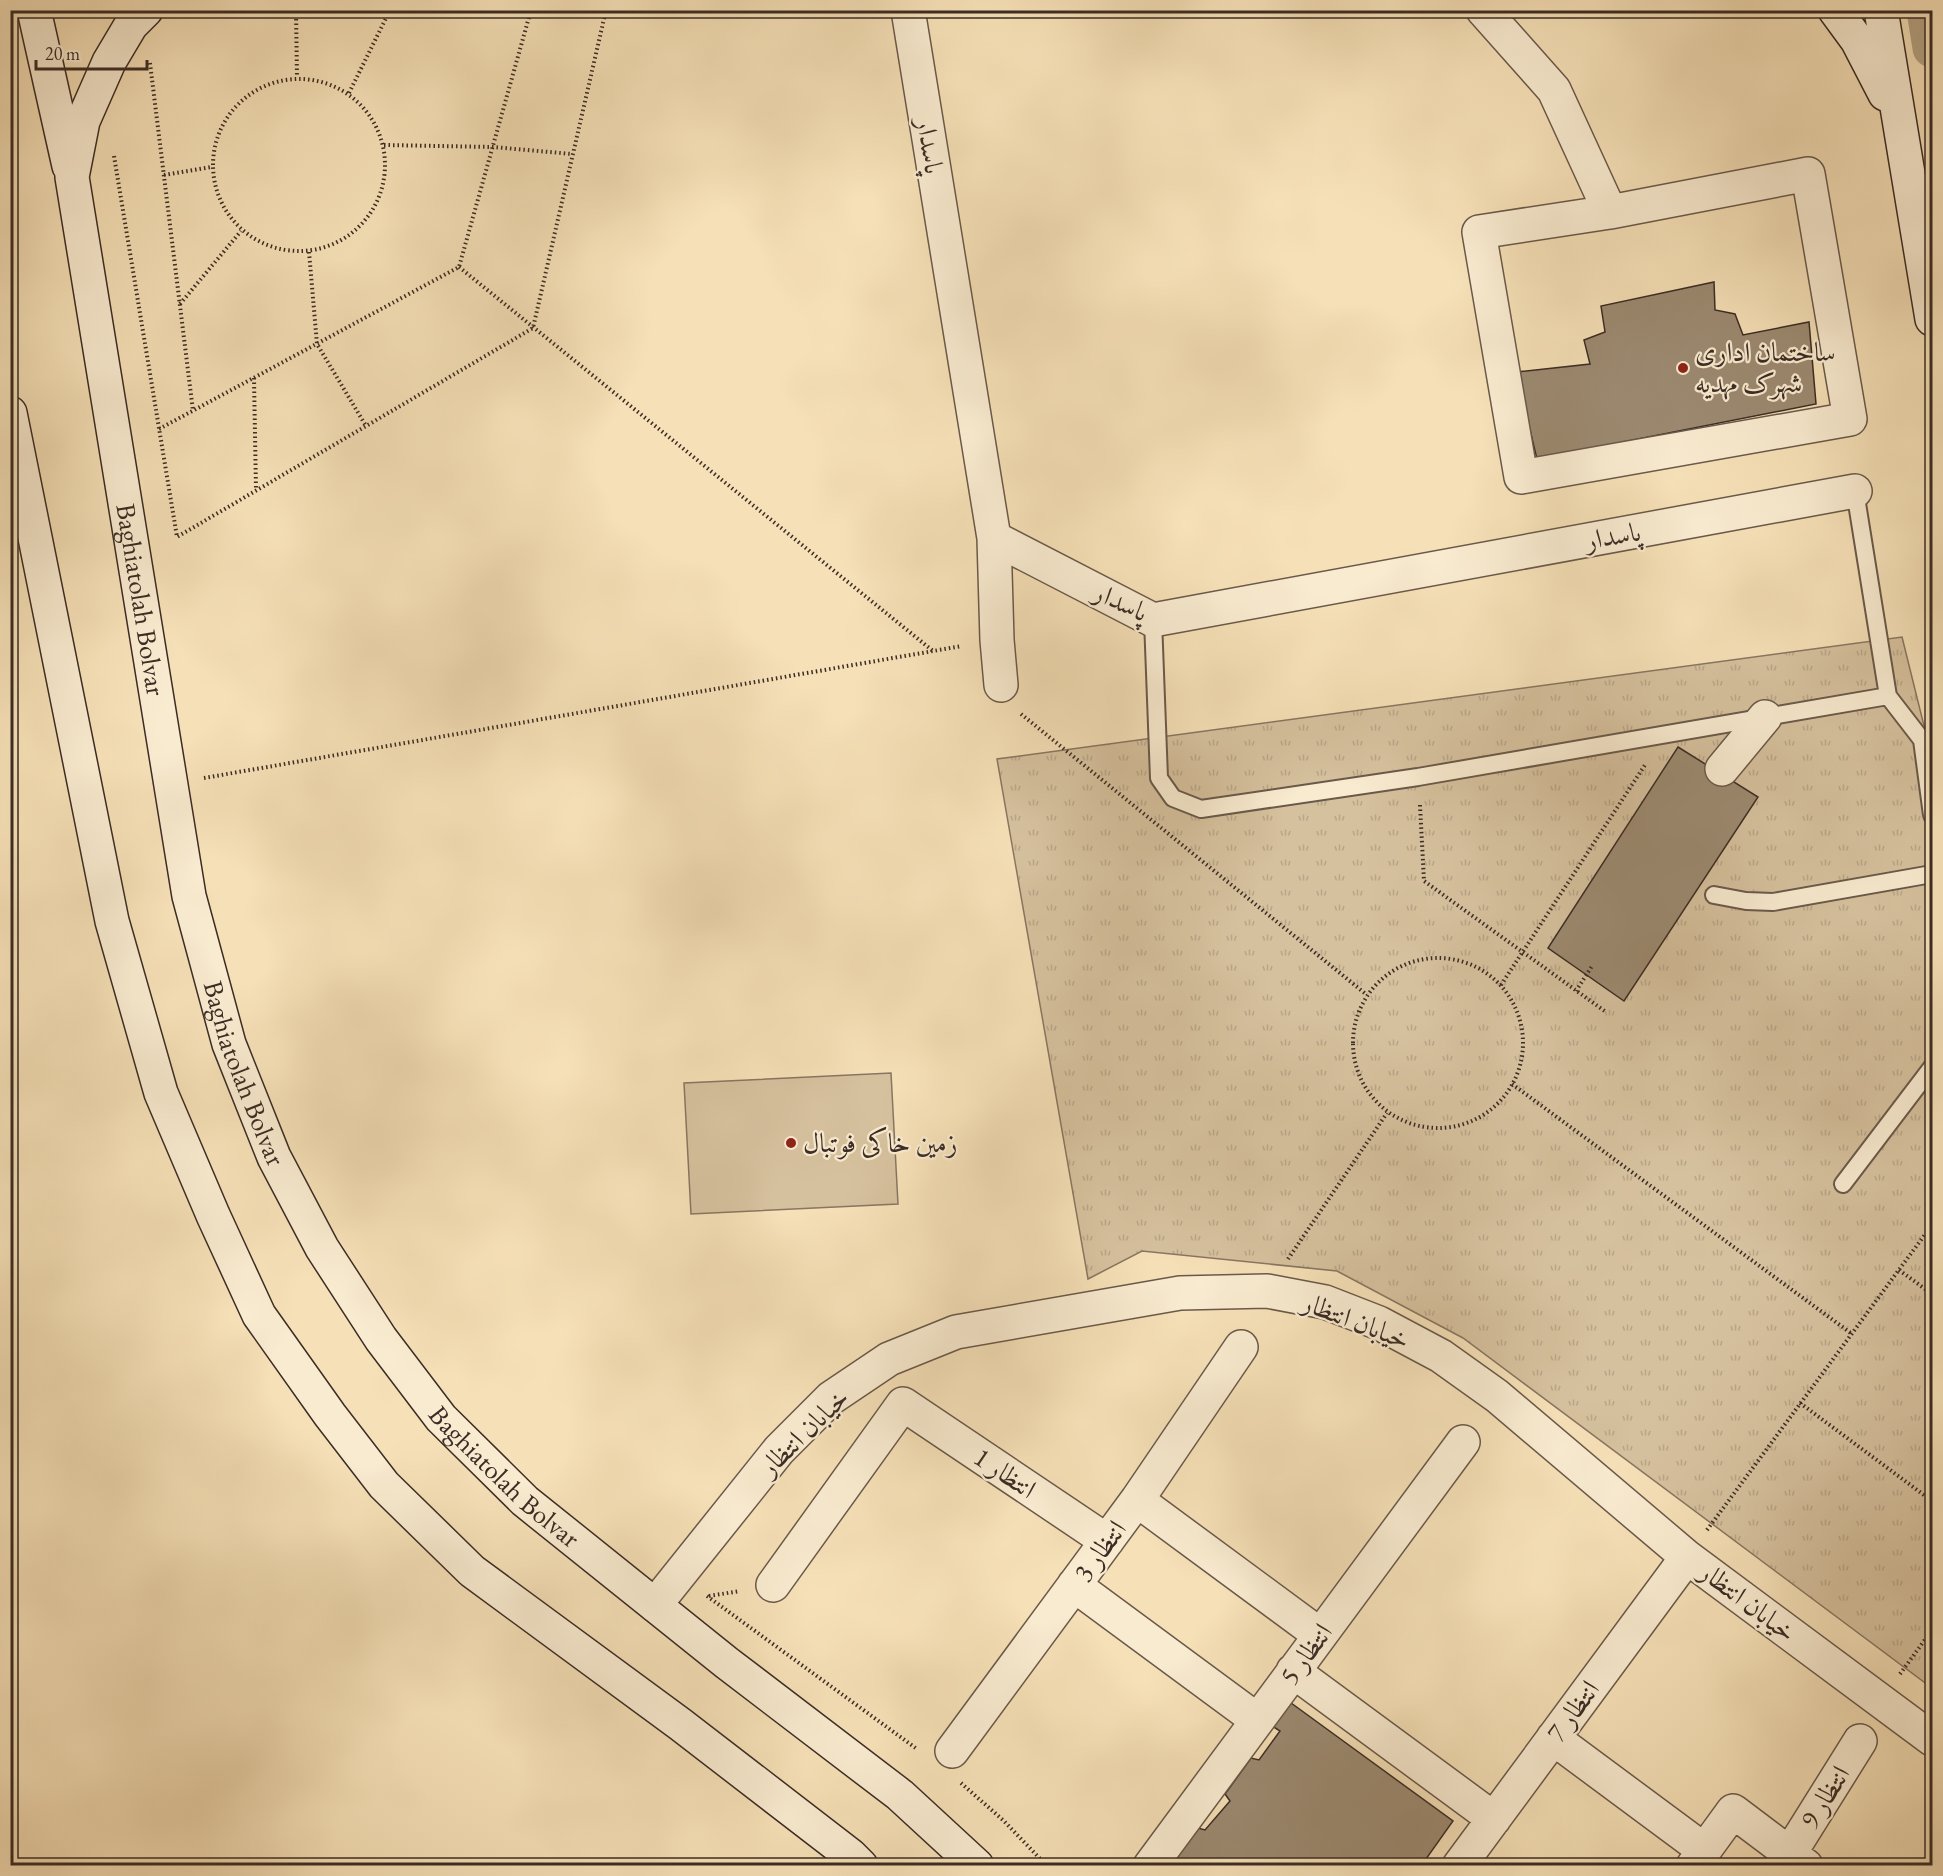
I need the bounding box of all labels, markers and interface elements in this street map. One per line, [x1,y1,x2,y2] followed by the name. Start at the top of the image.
[36,33,147,71] scale bar
[45,42,80,65] text: 20 m
[906,113,952,178] street label: پاسدار
[1695,334,1836,400] place label: ساختمان اداری شهرک مهدیه
[1676,361,1690,375] marker: ساختمان اداری شهرک مهدیه
[108,501,174,698] street label: Baghiatolah Bolvar
[1579,513,1646,560] street label: پاسدار
[1085,573,1156,632] street label: پاسدار
[196,977,294,1172] street label: Baghiatolah Bolvar
[803,1125,958,1160] place label: زمین خاکی فوتبال
[784,1136,798,1150] marker: زمین خاکی فوتبال
[1295,1283,1415,1357] street label: خیابان انتظار
[749,1380,856,1485] street label: خیابان انتظار
[421,1398,587,1555] street label: Baghiatolah Bolvar
[967,1439,1043,1506] street label: انتظار 1
[1065,1513,1134,1588] street label: انتظار 3
[1691,1552,1804,1649] street label: خیابان انتظار
[1271,1616,1340,1691] street label: انتظار 5
[1538,1673,1607,1748] street label: انتظار 7
[1792,1759,1857,1835] street label: انتظار 9

